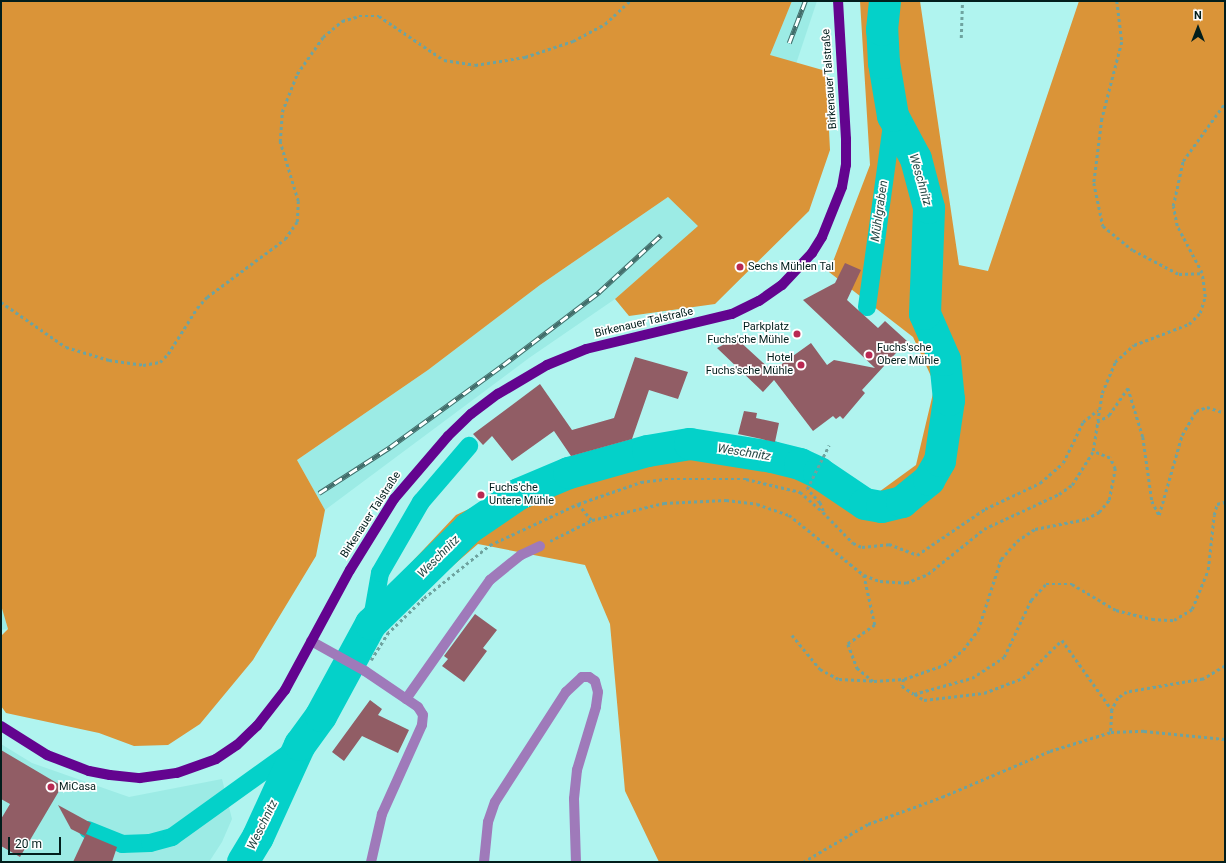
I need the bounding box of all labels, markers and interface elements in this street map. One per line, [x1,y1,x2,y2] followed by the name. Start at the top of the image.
[1178,8,1218,48] north arrow
[1194,9,1202,22] text: N
[820,28,840,130] street label: Birkenauer Talstraße
[906,152,934,208] water label: Weschnitz
[869,180,891,242] water label: Mühlgraben
[748,260,834,274] place label: Sechs Mühlen Tal
[735,262,745,272] marker: Sechs Mühlen Tal
[593,305,695,341] street label: Birkenauer Talstraße
[707,321,789,347] place label: Parkplatz Fuchs'che Mühle
[792,329,802,339] marker: Parkplatz Fuchs'che Mühle
[877,342,939,368] place label: Fuchs'sche Obere Mühle
[864,350,874,360] marker: Fuchs'sche Obere Mühle
[706,352,793,378] place label: Hotel Fuchs'sche Mühle
[796,360,806,370] marker: Hotel Fuchs'sche Mühle
[716,442,772,464] water label: Weschnitz
[338,469,404,561] street label: Birkenauer Talstraße
[489,482,554,508] place label: Fuchs'che Untere Mühle
[476,490,486,500] marker: Fuchs'che Untere Mühle
[415,533,463,581] water label: Weschnitz
[59,780,96,794] place label: MiCasa
[46,782,56,792] marker: MiCasa
[245,798,281,852] water label: Weschnitz
[10,829,63,855] scale bar
[15,837,42,851] text: 20 m

